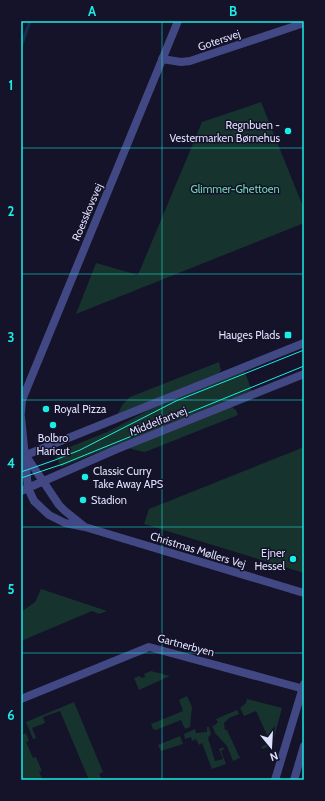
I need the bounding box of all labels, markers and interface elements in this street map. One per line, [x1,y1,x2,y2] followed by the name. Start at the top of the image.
[88,3,97,19] text: A
[229,3,237,19] text: B
[196,26,242,54] street label: Gotersvej
[9,77,13,93] text: 1
[169,118,280,145] place label: Regnbuen - Vestermarken Børnehus
[283,126,293,136] marker: Regnbuen - Vestermarken Børnehus
[69,181,105,243] street label: Roesskovsvej
[190,182,280,196] park label: Glimmer-Ghettoen
[8,203,15,219] text: 2
[218,328,280,342] place label: Hauges Plads
[7,329,15,345] text: 3
[283,330,293,340] marker: Hauges Plads
[54,402,107,416] place label: Royal Pizza
[127,403,189,439] street label: Middelfartvej
[41,404,51,414] marker: Royal Pizza
[48,420,58,430] marker: Bolbro Haricut
[36,431,70,458] place label: Bolbro Haricut
[7,455,15,471] text: 4
[93,464,164,491] place label: Classic Curry Take Away APS
[80,472,90,482] marker: Classic Curry Take Away APS
[91,493,127,507] place label: Stadion
[78,495,88,505] marker: Stadion
[149,529,247,571] street label: Christmas Møllers Vej
[254,546,286,573] place label: Ejner Hessel
[288,554,298,564] marker: Ejner Hessel
[8,581,15,597] text: 5
[156,631,216,659] street label: Gartnerbyen
[7,707,15,723] text: 6
[251,727,291,767] north arrow
[268,749,280,764] text: N

